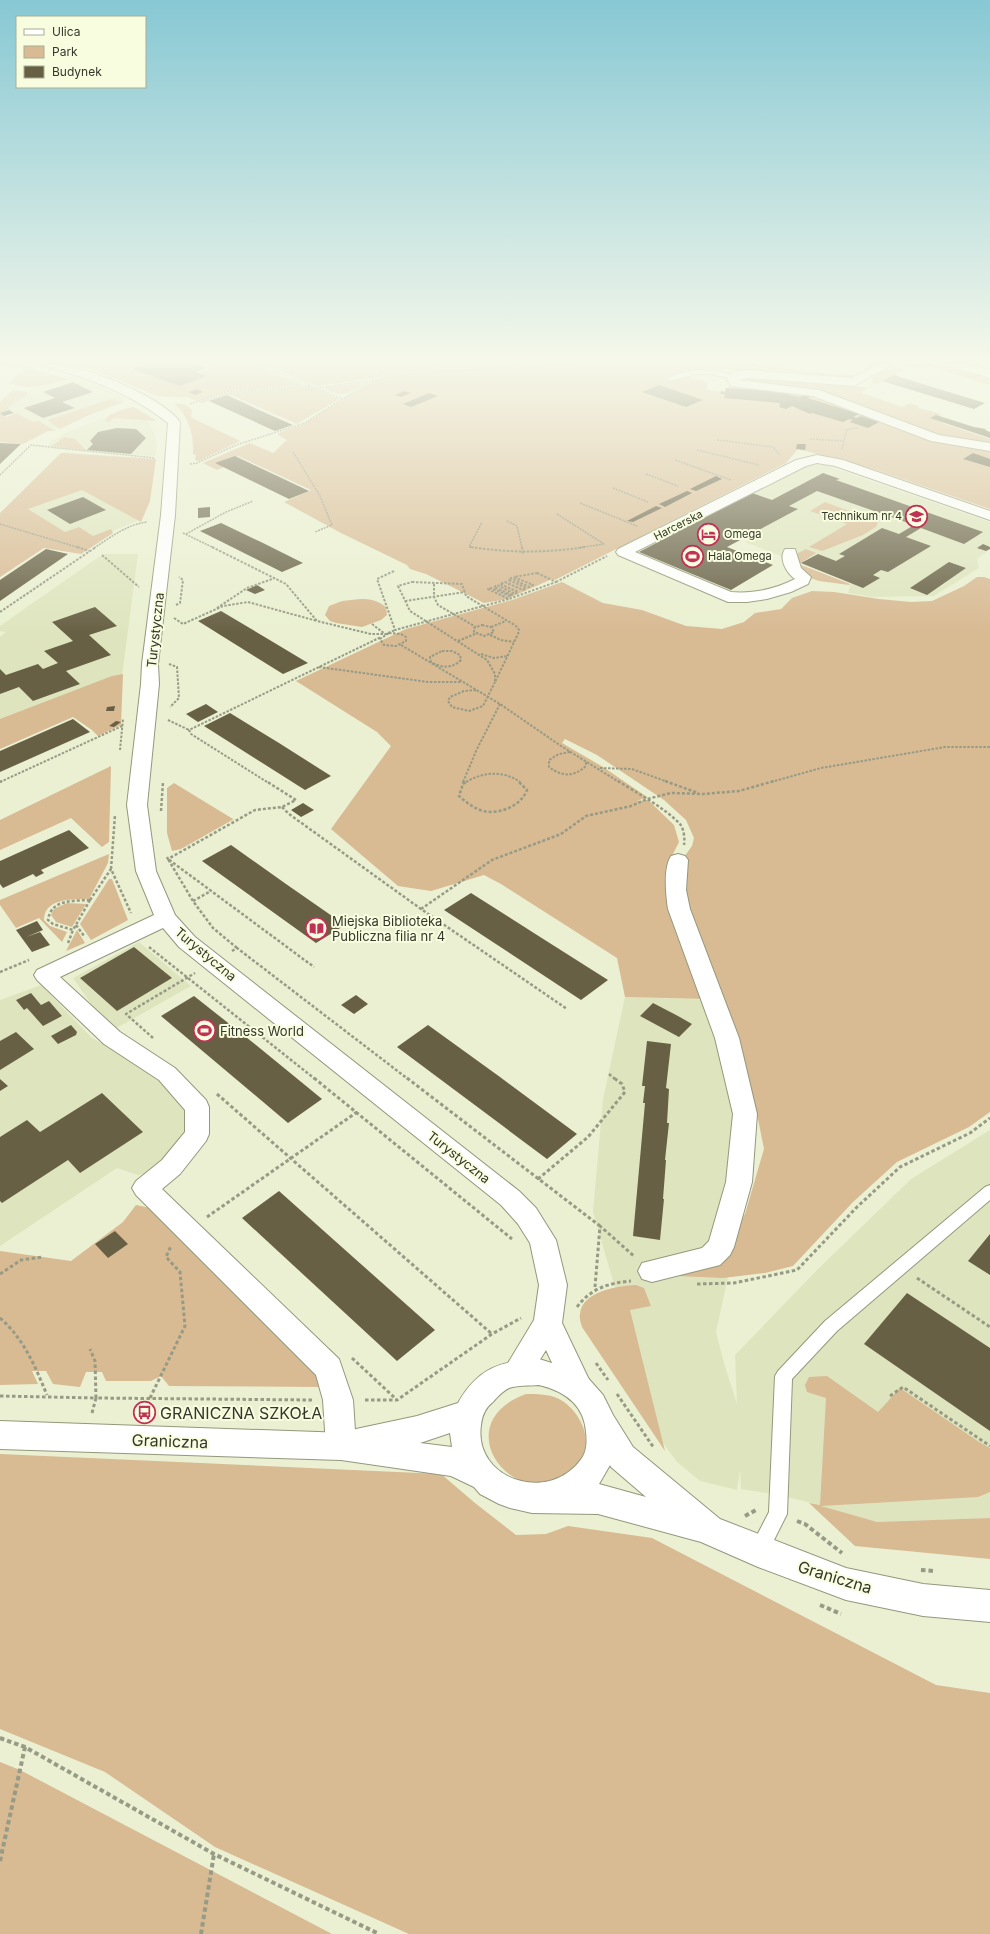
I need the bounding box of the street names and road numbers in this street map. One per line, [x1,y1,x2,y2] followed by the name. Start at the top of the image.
[651,507,705,543] street label: Harcerska
[143,592,167,668] street label: Turystyczna
[172,924,240,984] street label: Turystyczna
[424,1128,494,1186] street label: Turystyczna
[131,1430,209,1452] street label: Graniczna
[796,1556,874,1598] street label: Graniczna

